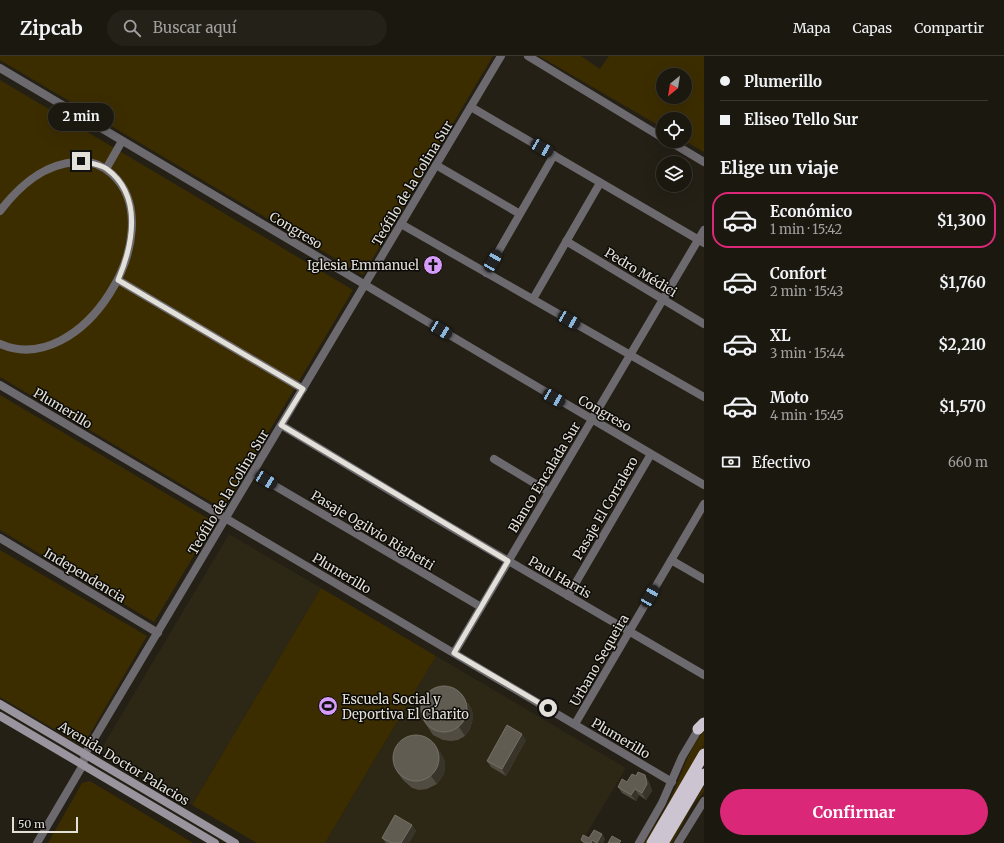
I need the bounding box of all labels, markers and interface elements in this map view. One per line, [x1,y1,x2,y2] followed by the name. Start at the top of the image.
[107,10,387,46] search box
[20,16,83,40] text: Zipcab
[121,17,143,39] icon: search
[153,18,237,37] text: Buscar aquí
[793,19,830,37] text: Mapa
[852,19,892,37] text: Capas
[914,19,984,37] text: Compartir
[656,68,692,104] north arrow
[656,68,692,192] map controls
[744,72,822,91] text: Plumerillo
[48,103,114,131] callout: 2 min
[62,108,100,125] text: 2 min
[744,110,858,129] text: Eliseo Tello Sur
[656,112,692,148] button: locate
[368,117,457,249] street label: Teófilo de la Colina Sur
[529,137,555,159] car
[72,152,90,170] route end
[656,156,692,192] button: layers
[720,156,839,179] text: Elige un viaje
[722,202,758,238] icon: car
[770,202,852,221] text: Económico
[266,208,326,253] street label: Congreso
[937,211,986,230] text: $1,300
[770,221,842,238] text: 1 min · 15:42
[601,244,680,301] street label: Pedro Médici
[482,248,504,274] car
[422,254,444,276] church icon: Iglesia Emmanuel
[307,257,419,274] place label: Iglesia Emmanuel
[722,264,758,300] icon: car
[770,264,827,283] text: Confort
[939,273,986,292] text: $1,760
[770,283,843,300] text: 2 min · 15:43
[556,309,582,331] car
[428,319,454,341] car
[722,326,758,362] icon: car
[770,326,791,345] text: XL
[938,335,986,354] text: $2,210
[770,345,845,362] text: 3 min · 15:44
[30,384,96,433] street label: Plumerillo
[541,387,567,409] car
[722,388,758,424] icon: car
[770,388,809,407] text: Moto
[575,391,635,436] street label: Congreso
[939,397,986,416] text: $1,570
[770,407,844,424] text: 4 min · 15:45
[505,419,584,536] street label: Blanco Encalada Sur
[184,426,273,558] street label: Teófilo de la Colina Sur
[720,451,742,473] icon: cash
[569,453,642,563] street label: Pasaje El Corralero
[752,453,810,472] text: Efectivo
[948,454,988,471] text: 660 m
[253,469,279,491] car
[308,487,438,574] street label: Pasaje Ogilvio Righetti
[41,544,129,607] street label: Independencia
[309,549,375,598] street label: Plumerillo
[525,553,594,602] street label: Paul Harris
[639,583,661,609] car
[566,611,633,709] street label: Urbano Sequeira
[342,691,469,723] place label: Escuela Social y Deportiva El Charito
[317,695,339,717] sports icon: Escuela Social y Deportiva El Charito
[539,699,557,717] route start
[588,714,654,763] street label: Plumerillo
[54,717,192,809] street label: Avenida Doctor Palacios
[720,789,988,835] button: Confirmar
[12,815,78,834] scale bar
[18,817,45,831] text: 50 m

